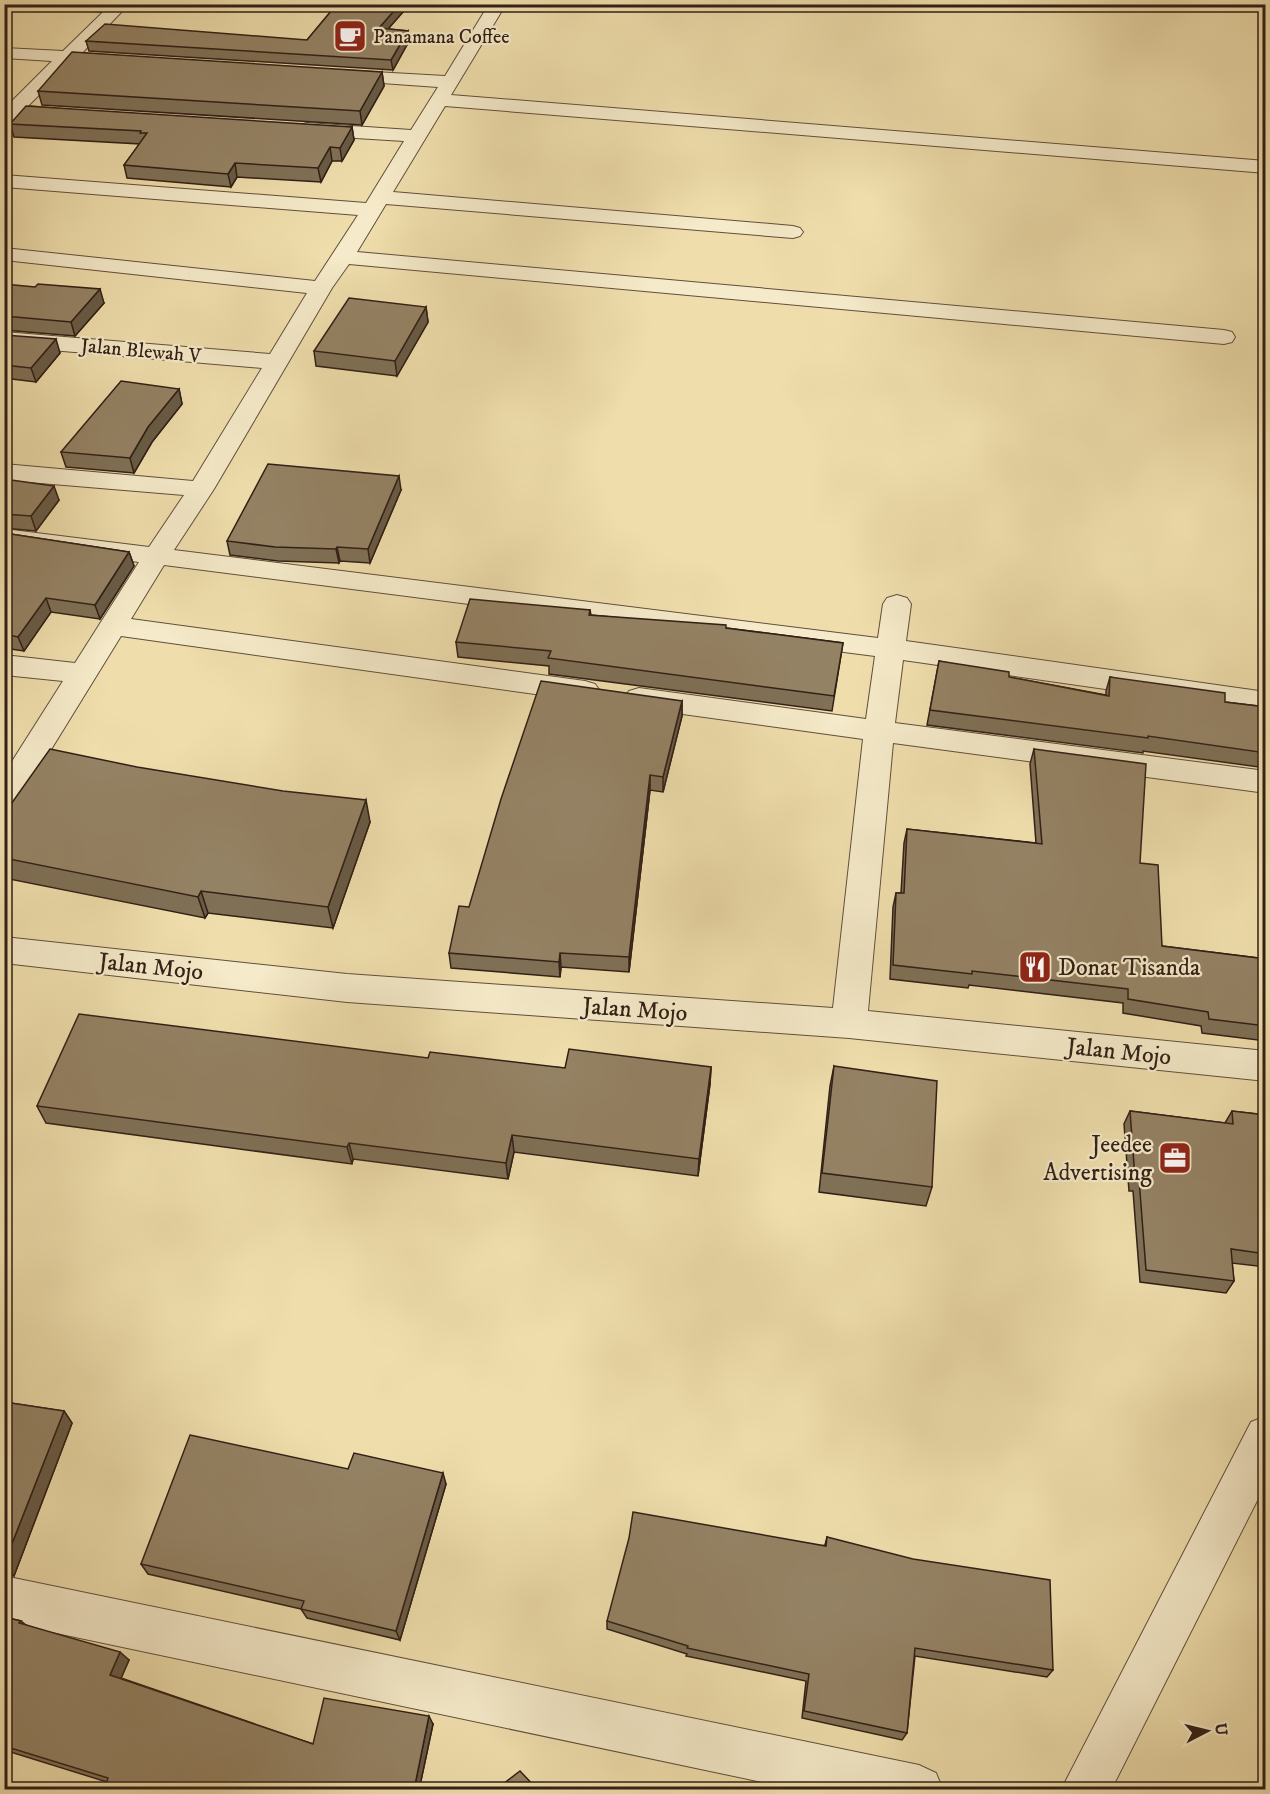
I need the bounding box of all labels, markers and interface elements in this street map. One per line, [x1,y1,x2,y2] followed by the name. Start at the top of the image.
[332,18,368,54] cafe icon: Panamana Coffee
[373,25,510,50] place label: Panamana Coffee
[78,334,202,369] street label: Jalan Blewah V
[95,946,205,987] street label: Jalan Mojo
[1017,949,1053,985] restaurant icon: Donat Tisanda
[1058,953,1201,983] place label: Donat Tisanda
[579,991,688,1029] street label: Jalan Mojo
[1063,1031,1173,1072] street label: Jalan Mojo
[1043,1130,1152,1188] place label: Jeedee Advertising
[1157,1140,1193,1176] office icon: Jeedee Advertising
[1177,1701,1237,1761] north arrow
[1210,1722,1232,1737] text: U

